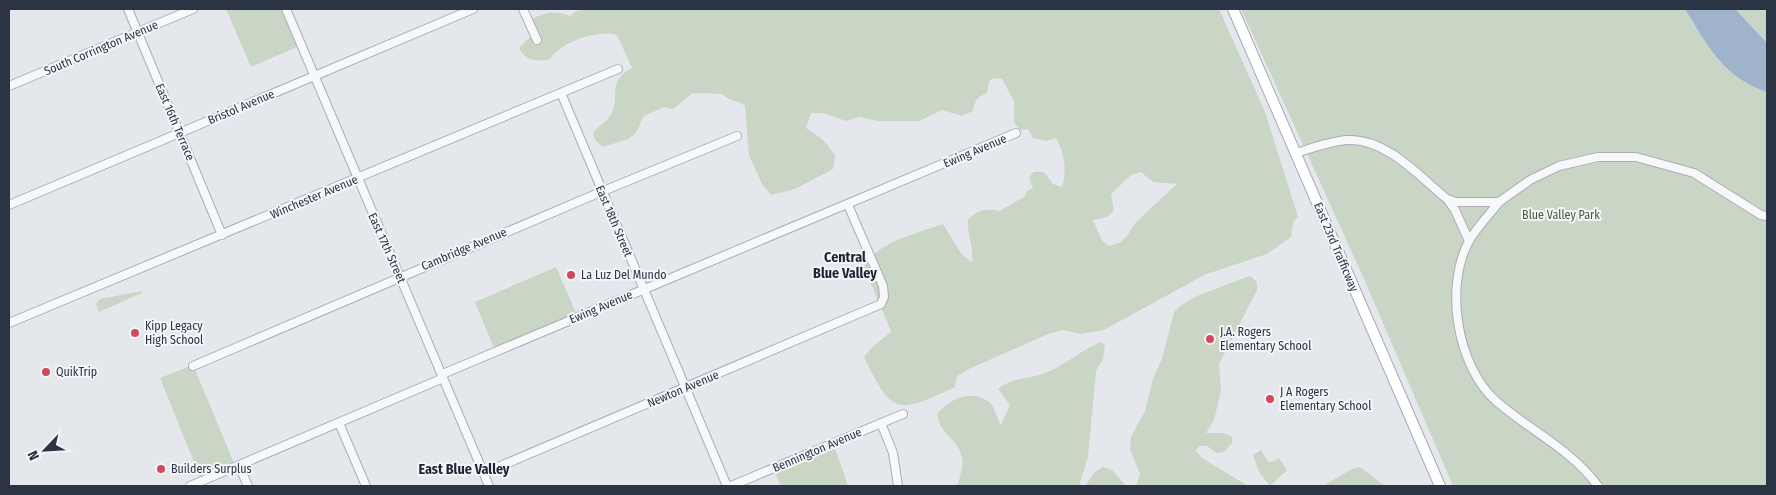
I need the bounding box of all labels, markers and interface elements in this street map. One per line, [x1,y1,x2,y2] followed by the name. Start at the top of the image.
[42,18,160,78] street label: South Corrington Avenue
[152,81,198,163] street label: East 16th Terrace
[206,87,276,127] street label: Bristol Avenue
[941,131,1009,171] street label: Ewing Avenue
[268,172,360,222] street label: Winchester Avenue
[593,183,635,259] street label: East 18th Street
[1311,200,1361,294] street label: East 23rd Trafficway
[1522,208,1600,222] park label: Blue Valley Park
[365,211,409,285] street label: East 17th Street
[419,225,509,273] street label: Cambridge Avenue
[813,249,877,282] district label: Central Blue Valley
[581,268,667,282] place label: La Luz Del Mundo
[565,269,577,281] marker: La Luz Del Mundo
[567,287,635,327] street label: Ewing Avenue
[145,319,203,347] place label: Kipp Legacy High School
[1220,325,1311,353] place label: J.A. Rogers Elementary School
[129,327,141,339] marker: Kipp Legacy High School
[1204,333,1216,345] marker: J.A. Rogers Elementary School
[56,365,97,379] place label: QuikTrip
[40,366,52,378] marker: QuikTrip
[645,368,721,410] street label: Newton Avenue
[1280,385,1371,413] place label: J A Rogers Elementary School
[1264,393,1276,405] marker: J A Rogers Elementary School
[20,425,70,475] north arrow
[770,425,864,475] street label: Bennington Avenue
[24,448,43,463] text: N
[418,461,510,478] district label: East Blue Valley
[171,462,252,476] place label: Builders Surplus
[155,463,167,475] marker: Builders Surplus

